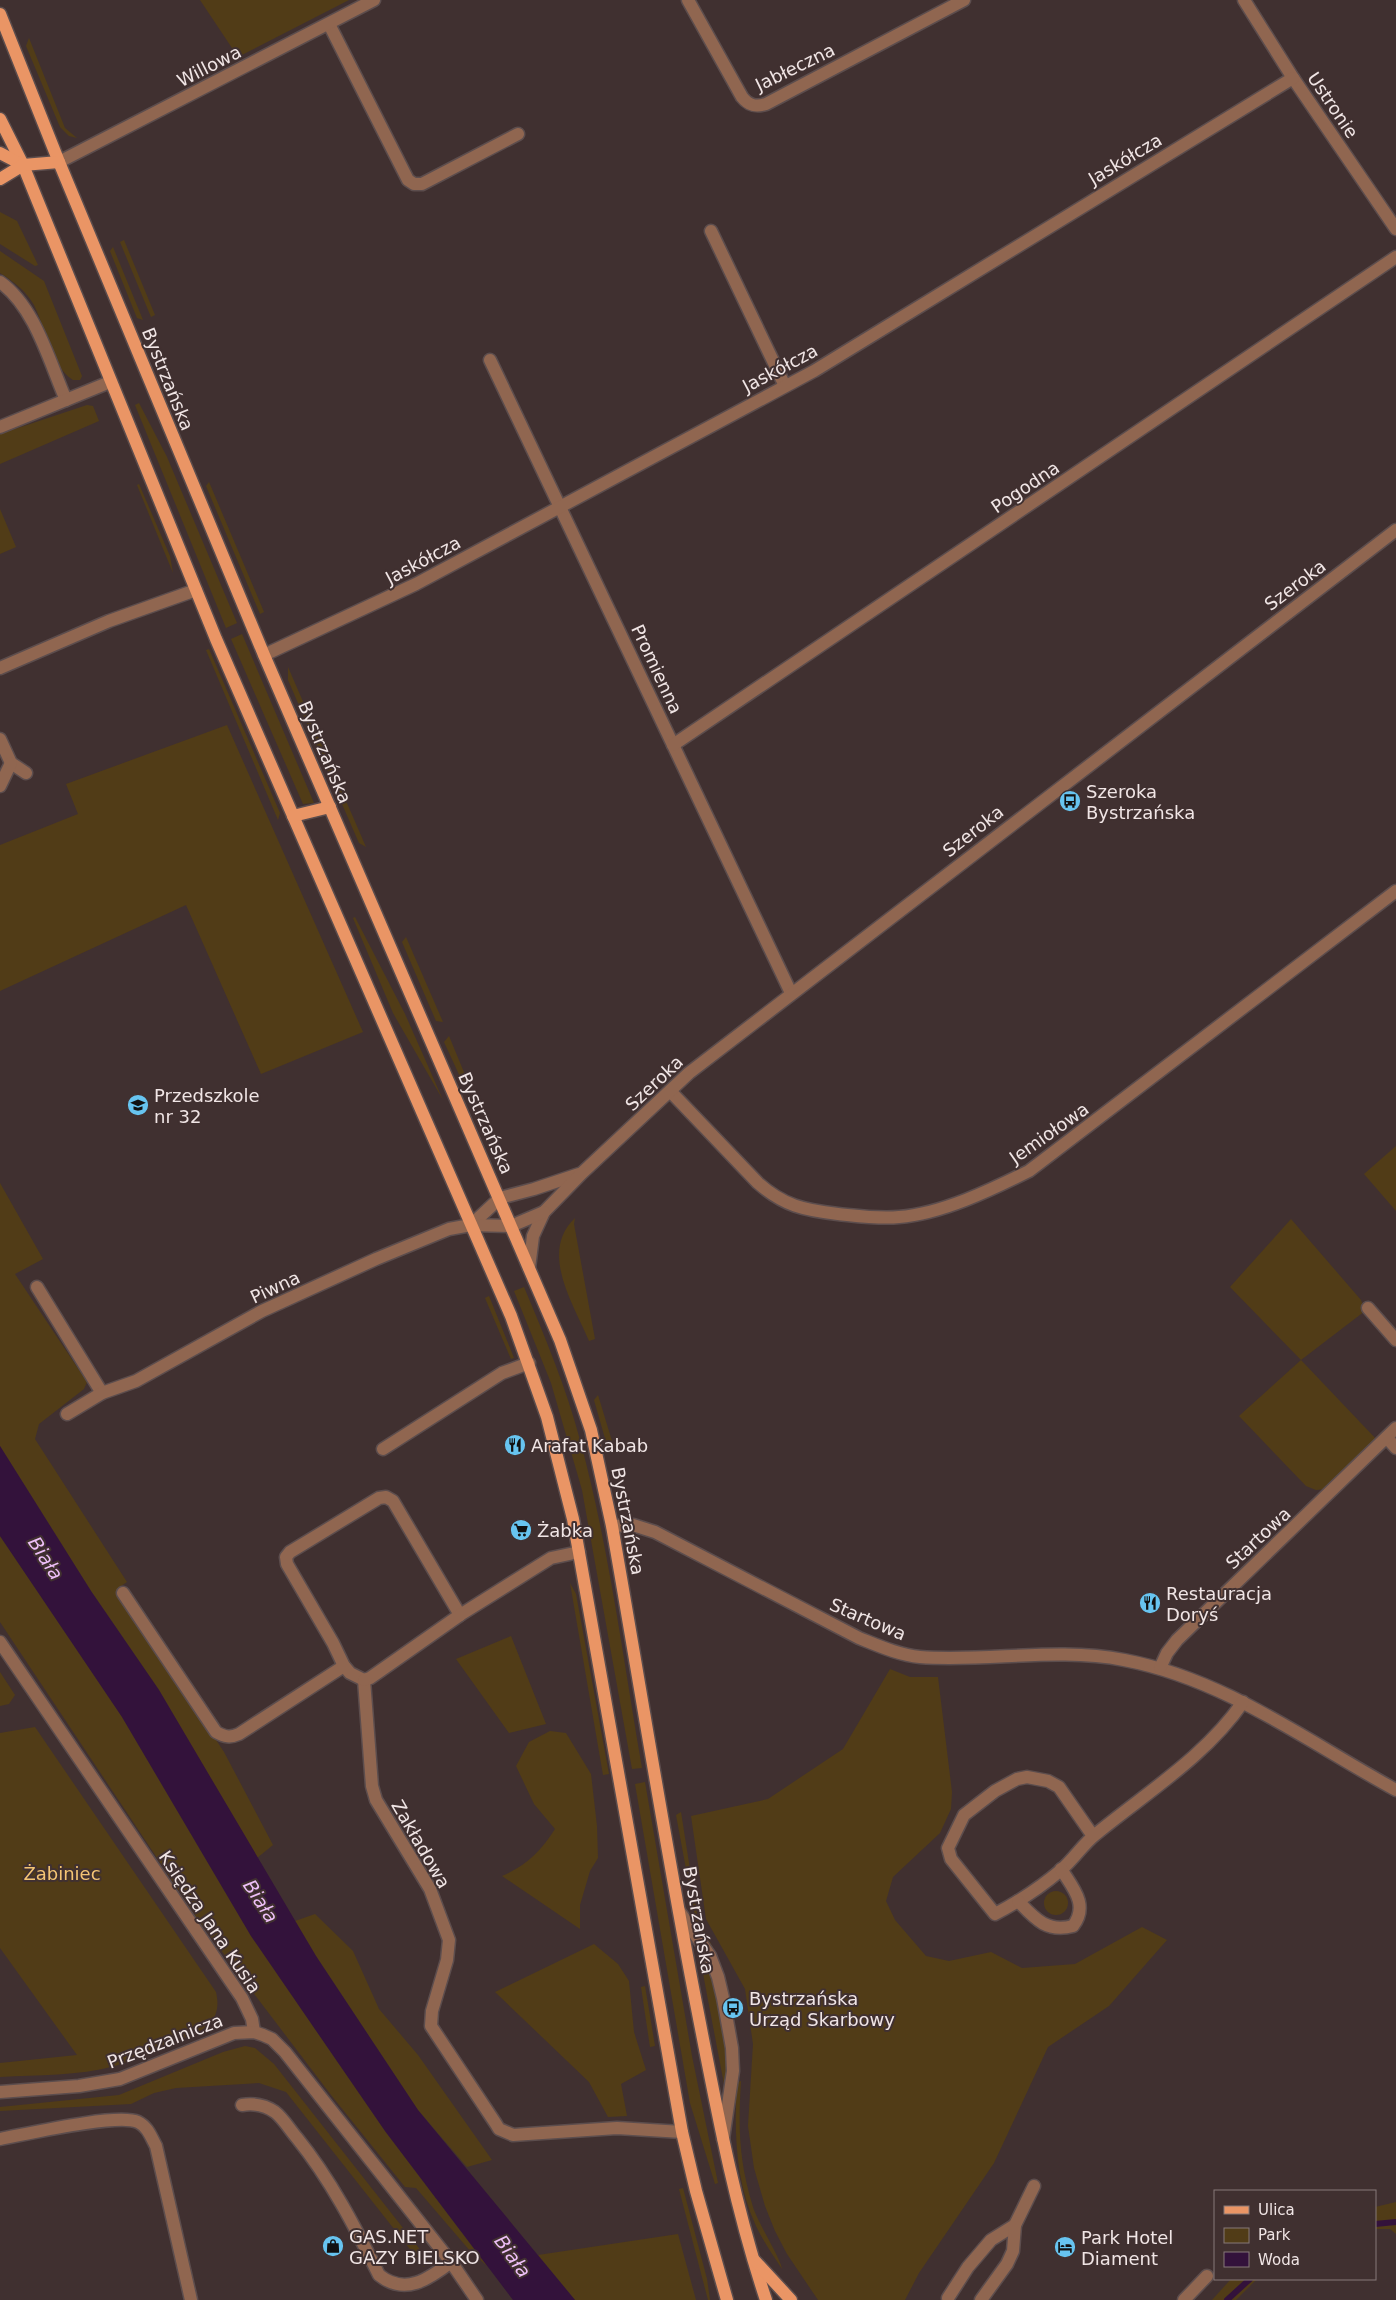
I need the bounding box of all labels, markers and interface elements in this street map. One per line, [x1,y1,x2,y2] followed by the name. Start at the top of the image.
[751,39,838,96] street label: Jabłeczna
[173,41,245,91] street label: Willowa
[1303,68,1363,142] street label: Ustronie
[1084,129,1166,190] street label: Jaskółcza
[138,324,198,434] street label: Bystrzańska
[738,339,821,397] street label: Jaskółcza
[987,457,1063,517] street label: Pogodna
[381,531,464,589] street label: Jaskółcza
[1260,555,1330,615] street label: Szeroka
[627,621,687,717] street label: Promienna
[294,698,356,806] street label: Bystrzańska
[1086,781,1195,823] place label: Szeroka Bystrzańska
[1058,789,1082,813] bus stop icon: Szeroka Bystrzańska
[939,801,1007,861] street label: Szeroka
[621,1051,687,1115] street label: Szeroka
[454,1069,518,1177] street label: Bystrzańska
[154,1085,260,1127] place label: Przedszkole nr 32
[126,1093,150,1117] school or university icon: Przedszkole nr 32
[1005,1098,1093,1169] street label: Jemiołowa
[247,1266,303,1308] street label: Piwna
[503,1433,527,1457] restaurant icon: Arafat Kabab
[531,1435,648,1456] place label: Arafat Kabab
[607,1465,649,1577] street label: Bystrzańska
[1221,1503,1295,1573] street label: Startowa
[509,1518,533,1542] supermarket icon: Żabka
[537,1520,593,1541] place label: Żabka
[24,1532,68,1584] water label: Biała
[1166,1583,1272,1625] place label: Restauracja Doryś
[1138,1591,1162,1615] restaurant icon: Restauracja Doryś
[827,1594,909,1644] street label: Startowa
[387,1796,455,1892] street label: Zakładowa
[155,1847,265,1997] street label: Księdza Jana Kusia
[23,1863,101,1884] park label: Żabiniec
[679,1864,719,1976] street label: Bystrzańska
[239,1875,283,1927] water label: Biała
[749,1988,895,2030] place label: Bystrzańska Urząd Skarbowy
[721,1996,745,2020] bus stop icon: Bystrzańska Urząd Skarbowy
[104,2009,226,2073] street label: Przędzalnicza
[1214,2190,1376,2280] legend
[1258,2201,1295,2219] text: Ulica
[349,2226,480,2268] place label: GAS.NET GAZY BIELSKO
[1258,2226,1291,2244] text: Park
[1081,2227,1173,2269] place label: Park Hotel Diament
[490,2230,536,2282] water label: Biała
[321,2234,345,2258] shop icon: GAS.NET GAZY BIELSKO
[1053,2235,1077,2259] hotel icon: Park Hotel Diament
[1258,2251,1300,2269] text: Woda

